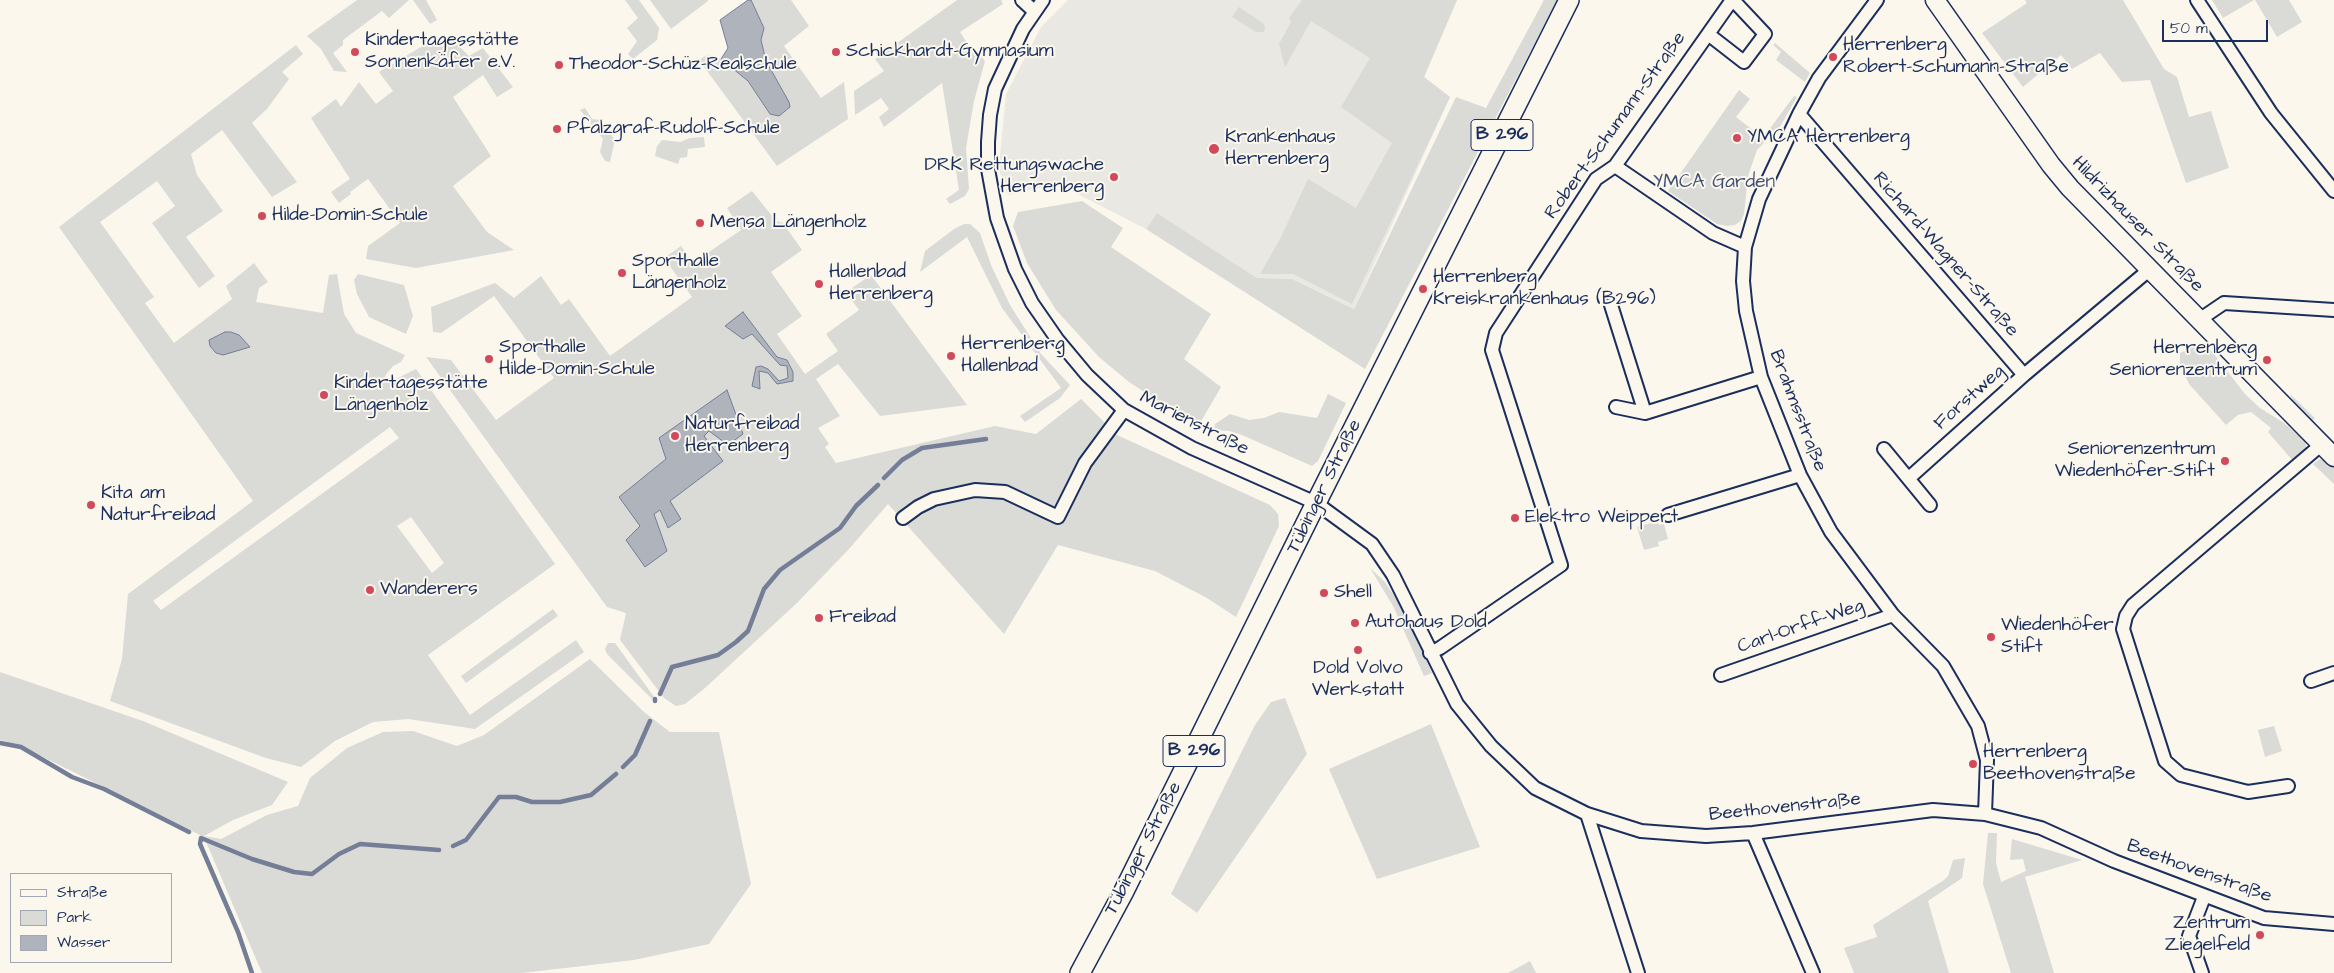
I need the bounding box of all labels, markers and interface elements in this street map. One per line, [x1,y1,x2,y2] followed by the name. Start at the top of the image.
[2164,10,2270,42] scale bar
[2170,18,2208,39] text: 50 m
[1540,28,1692,224] street label: Robert-Schumann-Straße
[365,30,519,74] place label: Kindertagesstätte Sonnenkäfer e.V.
[1843,35,2069,79] place label: Herrenberg Robert-Schumann-Straße
[846,41,1053,63] place label: Schickhardt-Gymnasium
[349,46,361,58] marker: Kindertagesstätte Sonnenkäfer e.V.
[830,46,842,58] marker: Schickhardt-Gymnasium
[1827,51,1839,63] marker: Herrenberg Robert-Schumann-Straße
[569,54,797,76] place label: Theodor-Schüz-Realschule
[553,59,565,71] marker: Theodor-Schüz-Realschule
[567,118,780,140] place label: Pfalzgraf-Rudolf-Schule
[1471,120,1533,150] road number: B 296
[551,123,563,135] marker: Pfalzgraf-Rudolf-Schule
[1225,127,1336,171] place label: Krankenhaus Herrenberg
[1747,127,1910,149] place label: YMCA Herrenberg
[1731,132,1743,144] marker: YMCA Herrenberg
[1207,142,1221,156] marker: Krankenhaus Herrenberg
[2066,152,2208,298] street label: Hildrizhauser Straße
[925,155,1104,199] place label: DRK Rettungswache Herrenberg
[1867,168,2023,342] street label: Richard-Wagner-Straße
[1108,171,1120,183] marker: DRK Rettungswache Herrenberg
[1653,172,1775,194] park label: YMCA Garden
[272,205,428,227] place label: Hilde-Domin-Schule
[256,210,268,222] marker: Hilde-Domin-Schule
[710,212,867,234] place label: Mensa Längenholz
[694,217,706,229] marker: Mensa Längenholz
[632,251,726,295] place label: Sporthalle Längenholz
[829,262,933,306] place label: Hallenbad Herrenberg
[616,267,628,279] marker: Sporthalle Längenholz
[1433,267,1656,311] place label: Herrenberg Kreiskrankenhaus (B296)
[813,278,825,290] marker: Hallenbad Herrenberg
[1417,283,1429,295] marker: Herrenberg Kreiskrankenhaus (B296)
[961,334,1065,378] place label: Herrenberg Hallenbad
[499,337,655,381] place label: Sporthalle Hilde-Domin-Schule
[2109,338,2257,382] place label: Herrenberg Seniorenzentrum
[1763,347,1831,475] street label: Brahmsstraße
[945,350,957,362] marker: Herrenberg Hallenbad
[483,353,495,365] marker: Sporthalle Hilde-Domin-Schule
[2261,354,2273,366] marker: Herrenberg Seniorenzentrum
[1930,360,2010,436] street label: Forstweg
[334,373,488,417] place label: Kindertagesstätte Längenholz
[1136,387,1252,461] street label: Marienstraße
[318,389,330,401] marker: Kindertagesstätte Längenholz
[685,414,799,458] place label: Naturfreibad Herrenberg
[1283,416,1367,558] street label: Tübinger Straße
[669,430,681,442] marker: Naturfreibad Herrenberg
[2055,439,2215,483] place label: Seniorenzentrum Wiedenhöfer-Stift
[2219,455,2231,467] marker: Seniorenzentrum Wiedenhöfer-Stift
[101,483,215,527] place label: Kita am Naturfreibad
[85,499,97,511] marker: Kita am Naturfreibad
[1525,507,1678,529] place label: Elektro Weippert
[1509,512,1521,524] marker: Elektro Weippert
[380,579,478,601] place label: Wanderers
[1334,582,1372,604] place label: Shell
[364,584,376,596] marker: Wanderers
[1318,587,1330,599] marker: Shell
[1735,595,1867,659] street label: Carl-Orff-Weg
[829,607,896,629] place label: Freibad
[813,612,825,624] marker: Freibad
[1365,612,1487,634] place label: Autohaus Dold
[2001,615,2114,659] place label: Wiedenhöfer Stift
[1349,617,1361,629] marker: Autohaus Dold
[1985,631,1997,643] marker: Wiedenhöfer Stift
[1352,644,1364,656] marker: Dold Volvo Werkstatt
[1312,658,1404,702] place label: Dold Volvo Werkstatt
[1163,736,1225,766] road number: B 296
[1983,742,2136,786] place label: Herrenberg Beethovenstraße
[1967,758,1979,770] marker: Herrenberg Beethovenstraße
[1101,779,1187,919] street label: Tübinger Straße
[1708,789,1862,827] street label: Beethovenstraße
[2123,835,2275,909] street label: Beethovenstraße
[10,873,172,963] legend
[57,882,107,903] text: Straße
[57,907,92,928] text: Park
[2165,913,2250,957] place label: Zentrum Ziegelfeld
[2254,929,2266,941] marker: Zentrum Ziegelfeld
[57,932,110,953] text: Wasser

